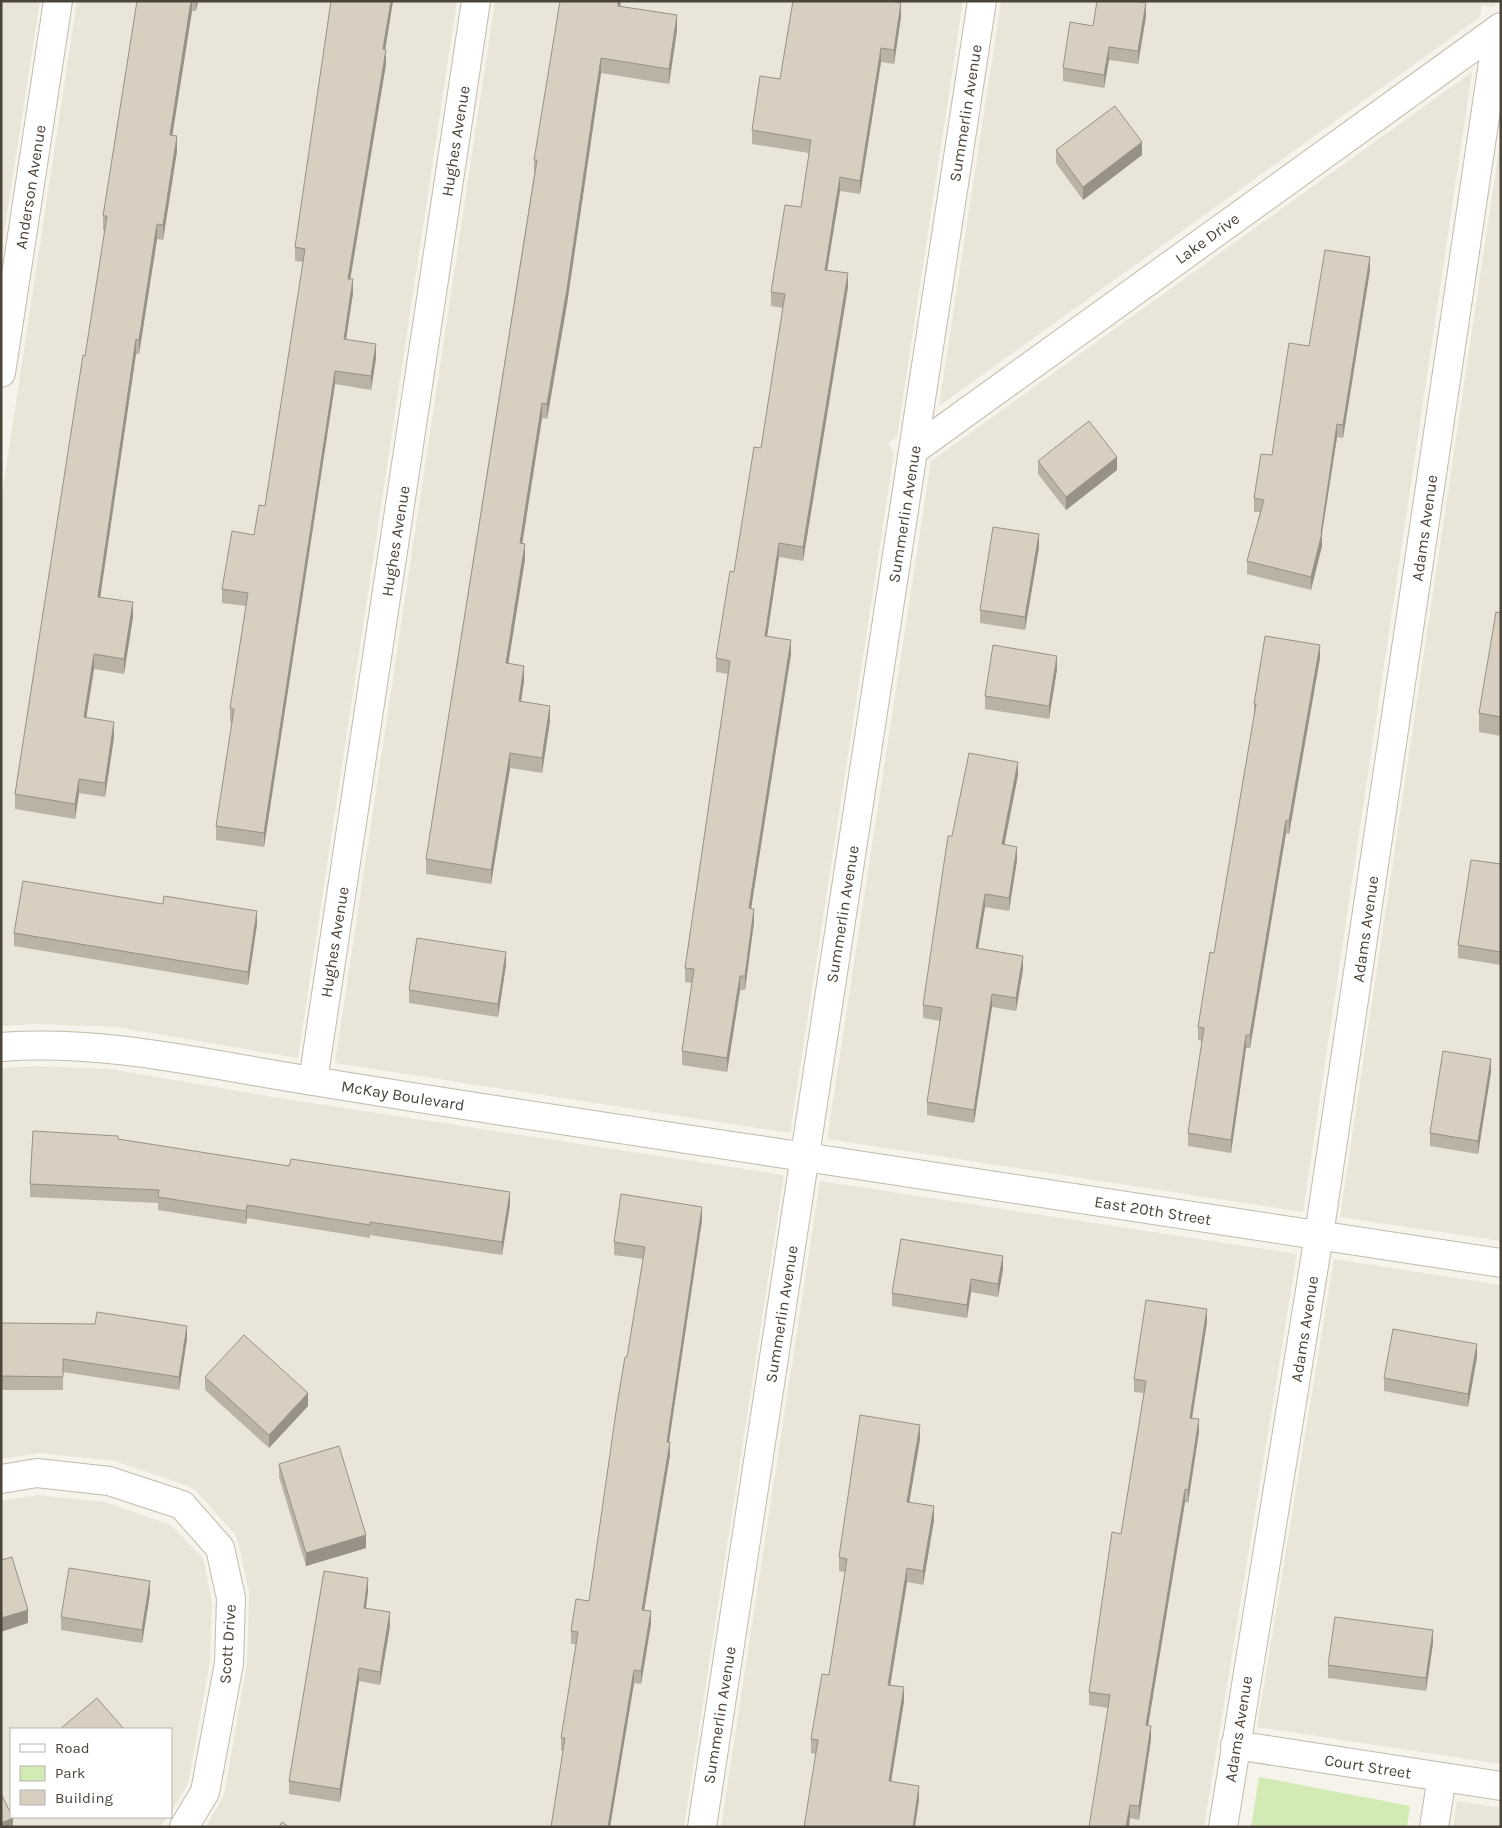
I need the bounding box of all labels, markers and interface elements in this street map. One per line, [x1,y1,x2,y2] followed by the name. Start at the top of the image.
[945,43,986,183] street label: Summerlin Avenue
[437,84,474,198] street label: Hughes Avenue
[11,124,50,251] street label: Anderson Avenue
[1171,209,1243,268] street label: Lake Drive
[884,444,925,584] street label: Summerlin Avenue
[1408,474,1441,583] street label: Adams Avenue
[377,484,414,598] street label: Hughes Avenue
[822,844,863,984] street label: Summerlin Avenue
[1349,875,1382,984] street label: Adams Avenue
[316,885,353,999] street label: Hughes Avenue
[340,1076,466,1115] street label: McKay Boulevard
[1093,1192,1213,1229] street label: East 20th Street
[761,1244,802,1384] street label: Summerlin Avenue
[1287,1275,1322,1384] street label: Adams Avenue
[215,1604,240,1685] street label: Scott Drive
[699,1645,740,1785] street label: Summerlin Avenue
[1221,1675,1256,1784] street label: Adams Avenue
[10,1728,172,1818] legend
[55,1739,90,1757] text: Road
[1323,1750,1413,1783] street label: Court Street
[55,1764,85,1782] text: Park
[55,1789,113,1807] text: Building

